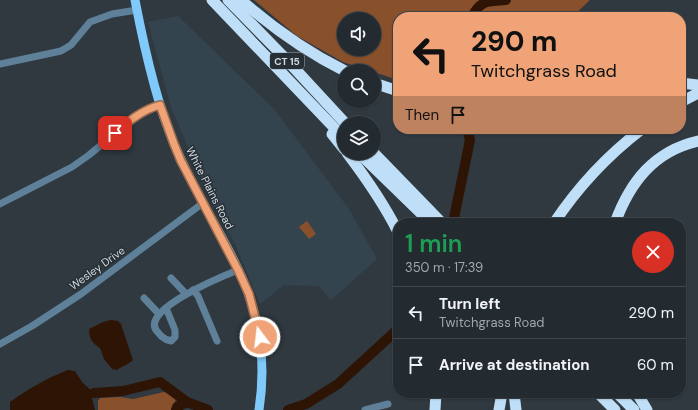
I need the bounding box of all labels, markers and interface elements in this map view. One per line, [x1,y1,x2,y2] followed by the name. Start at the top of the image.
[337,12,381,160] map controls
[337,12,381,56] button: sound
[471,23,557,60] text: 290 m
[405,28,457,80] icon: left
[270,53,304,69] road number: CT 15
[471,59,617,83] text: Twitchgrass Road
[337,64,381,108] button: search
[447,104,469,126] icon: arrive
[405,105,439,125] text: Then
[98,116,132,150] pin
[337,116,381,160] button: layers
[104,122,126,144] icon: arrive
[183,144,237,232] street label: White Plains Road
[405,228,462,259] text: 1 min
[632,231,674,273] button: close
[66,243,128,293] street label: Wesley Drive
[405,259,483,276] text: 350 m · 17:39
[439,294,500,314] text: Turn left
[405,302,427,324] icon: left
[628,303,674,323] text: 290 m
[439,314,544,331] text: Twitchgrass Road
[239,316,281,358] position arrow
[405,354,427,376] icon: arrive
[439,355,590,375] text: Arrive at destination
[637,355,674,375] text: 60 m

